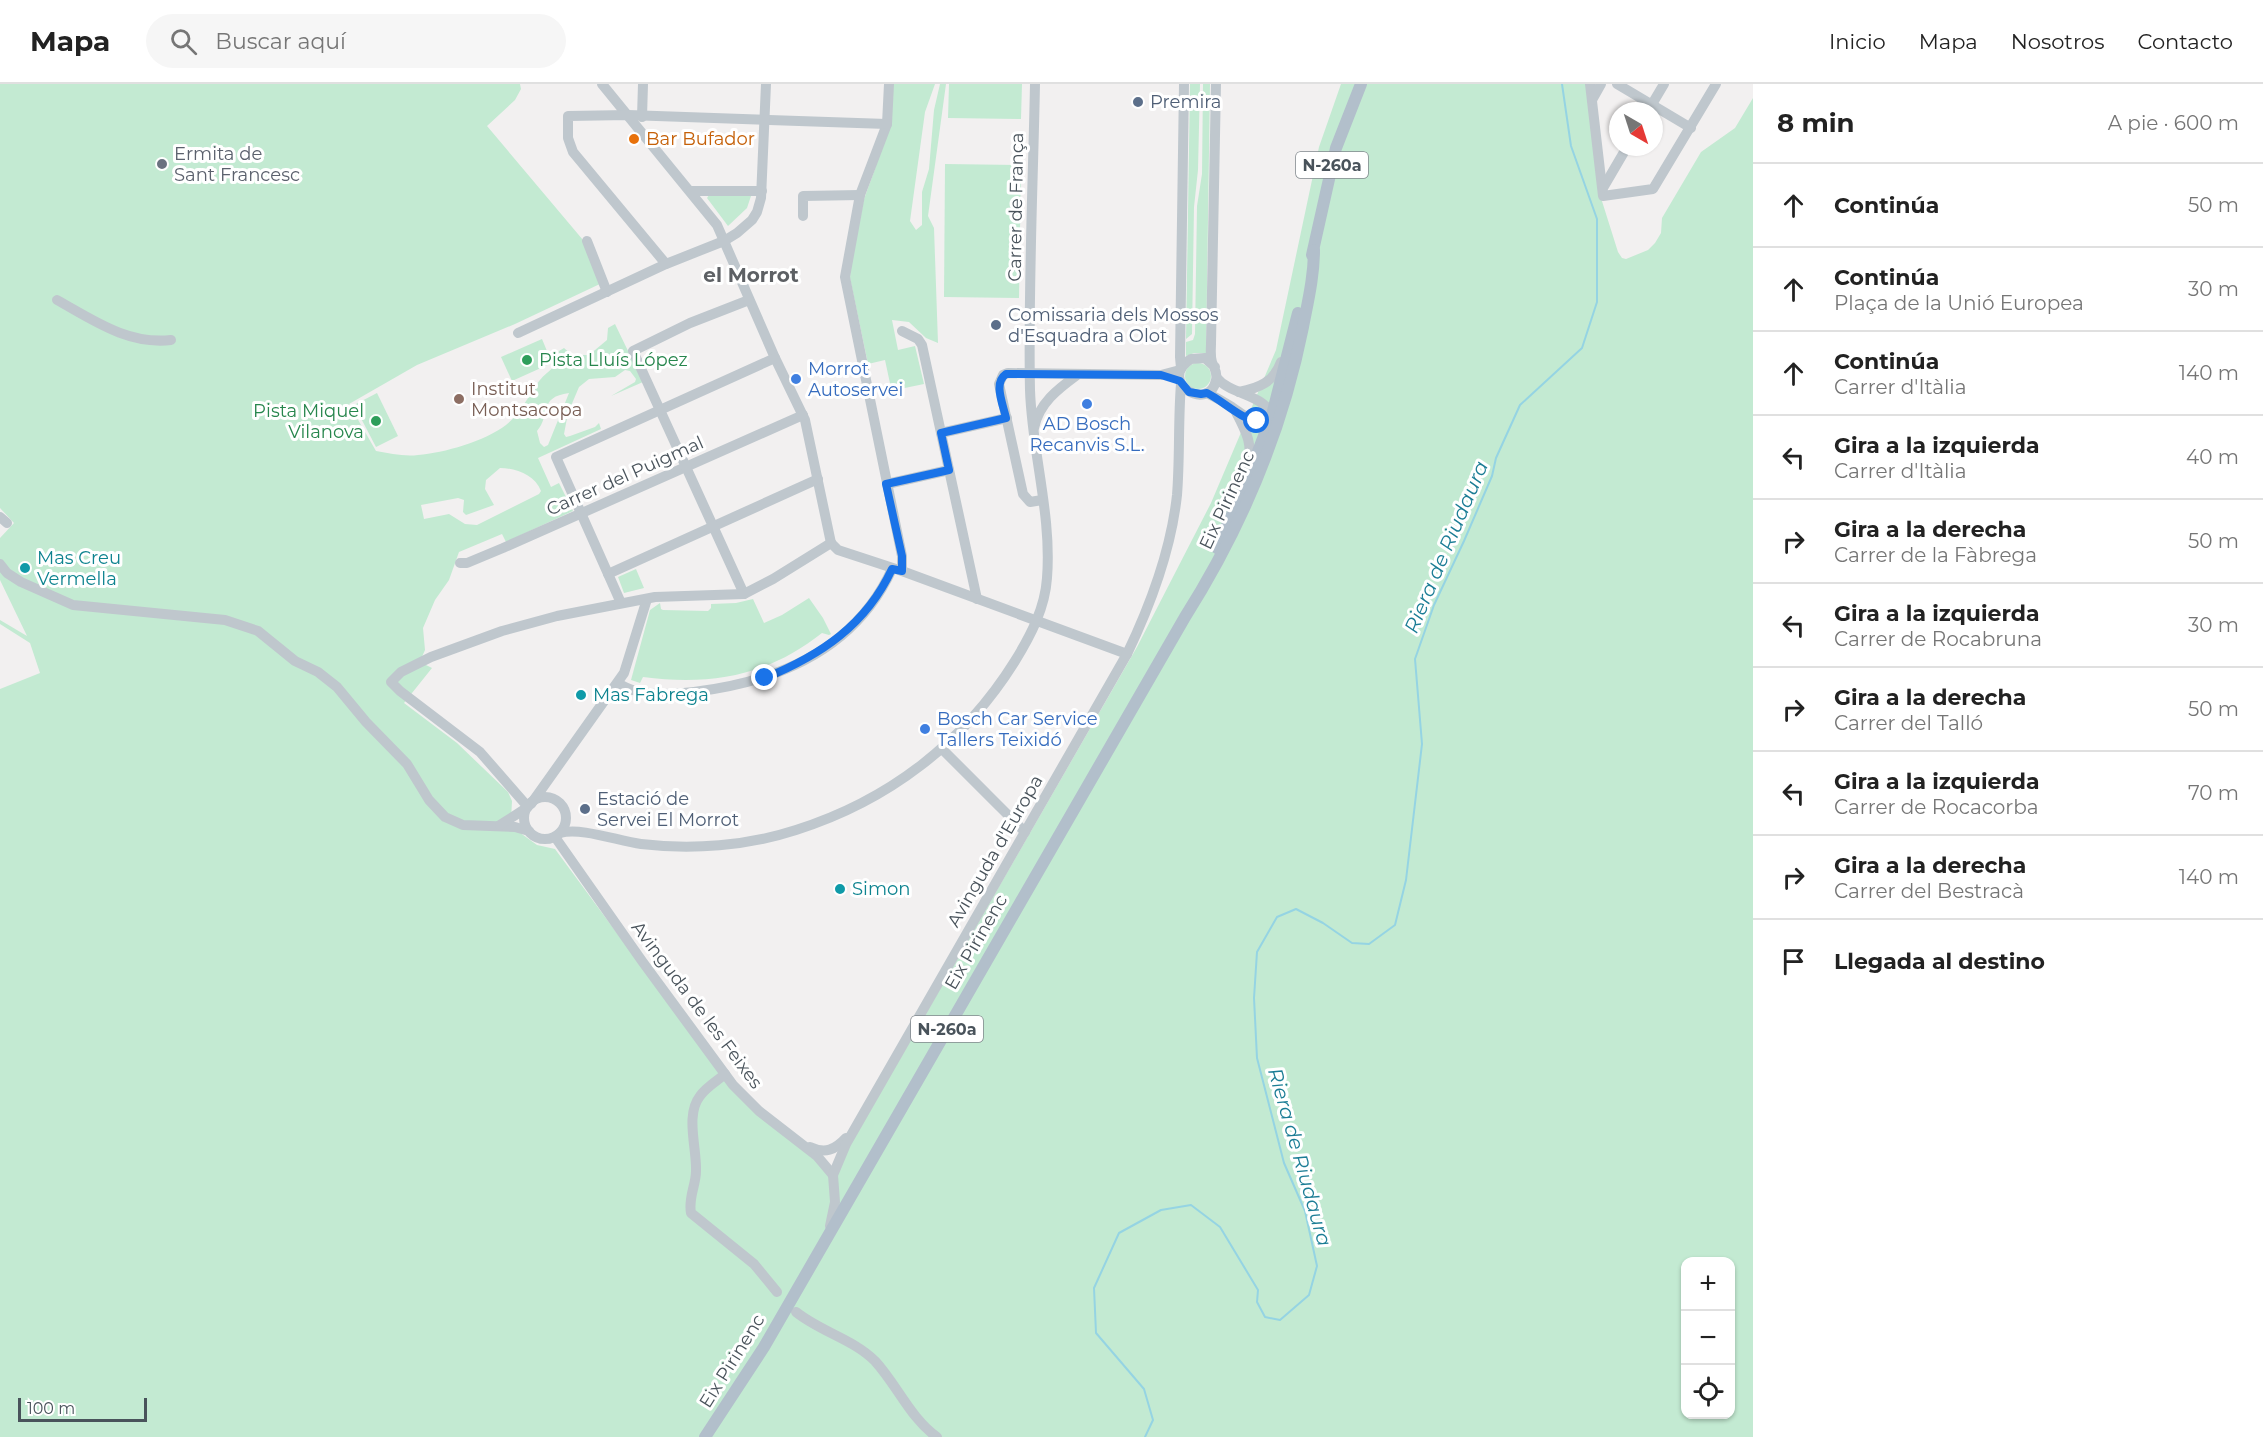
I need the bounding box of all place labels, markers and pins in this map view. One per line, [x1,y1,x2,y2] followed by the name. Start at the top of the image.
[1150,91,1221,113] place label: Premira
[1131,95,1145,109] marker: Premira
[646,128,755,150] place label: Bar Bufador
[627,132,641,146] marker: Bar Bufador
[174,143,300,186] place label: Ermita de Sant Francesc
[155,157,169,171] marker: Ermita de Sant Francesc
[1008,304,1219,347] place label: Comissaria dels Mossos d'Esquadra a Olot
[989,318,1003,332] marker: Comissaria dels Mossos d'Esquadra a Olot
[539,349,688,371] place label: Pista Lluís López
[520,353,534,367] marker: Pista Lluís López
[808,358,903,401] place label: Morrot Autoservei
[789,372,803,386] marker: Morrot Autoservei
[471,378,582,421] place label: Institut Montsacopa
[452,392,466,406] marker: Institut Montsacopa
[1080,397,1094,411] marker: AD Bosch Recanvis S.L.
[253,400,364,443] place label: Pista Miquel Vilanova
[1030,413,1144,456] place label: AD Bosch Recanvis S.L.
[369,414,383,428] marker: Pista Miquel Vilanova
[37,547,121,590] place label: Mas Creu Vermella
[18,561,32,575] marker: Mas Creu Vermella
[593,684,709,706] place label: Mas Fabrega
[574,688,588,702] marker: Mas Fabrega
[937,708,1098,751] place label: Bosch Car Service Tallers Teixidó
[918,722,932,736] marker: Bosch Car Service Tallers Teixidó
[597,788,739,831] place label: Estació de Servei El Morrot
[578,802,592,816] marker: Estació de Servei El Morrot
[852,878,910,900] place label: Simon
[833,882,847,896] marker: Simon

